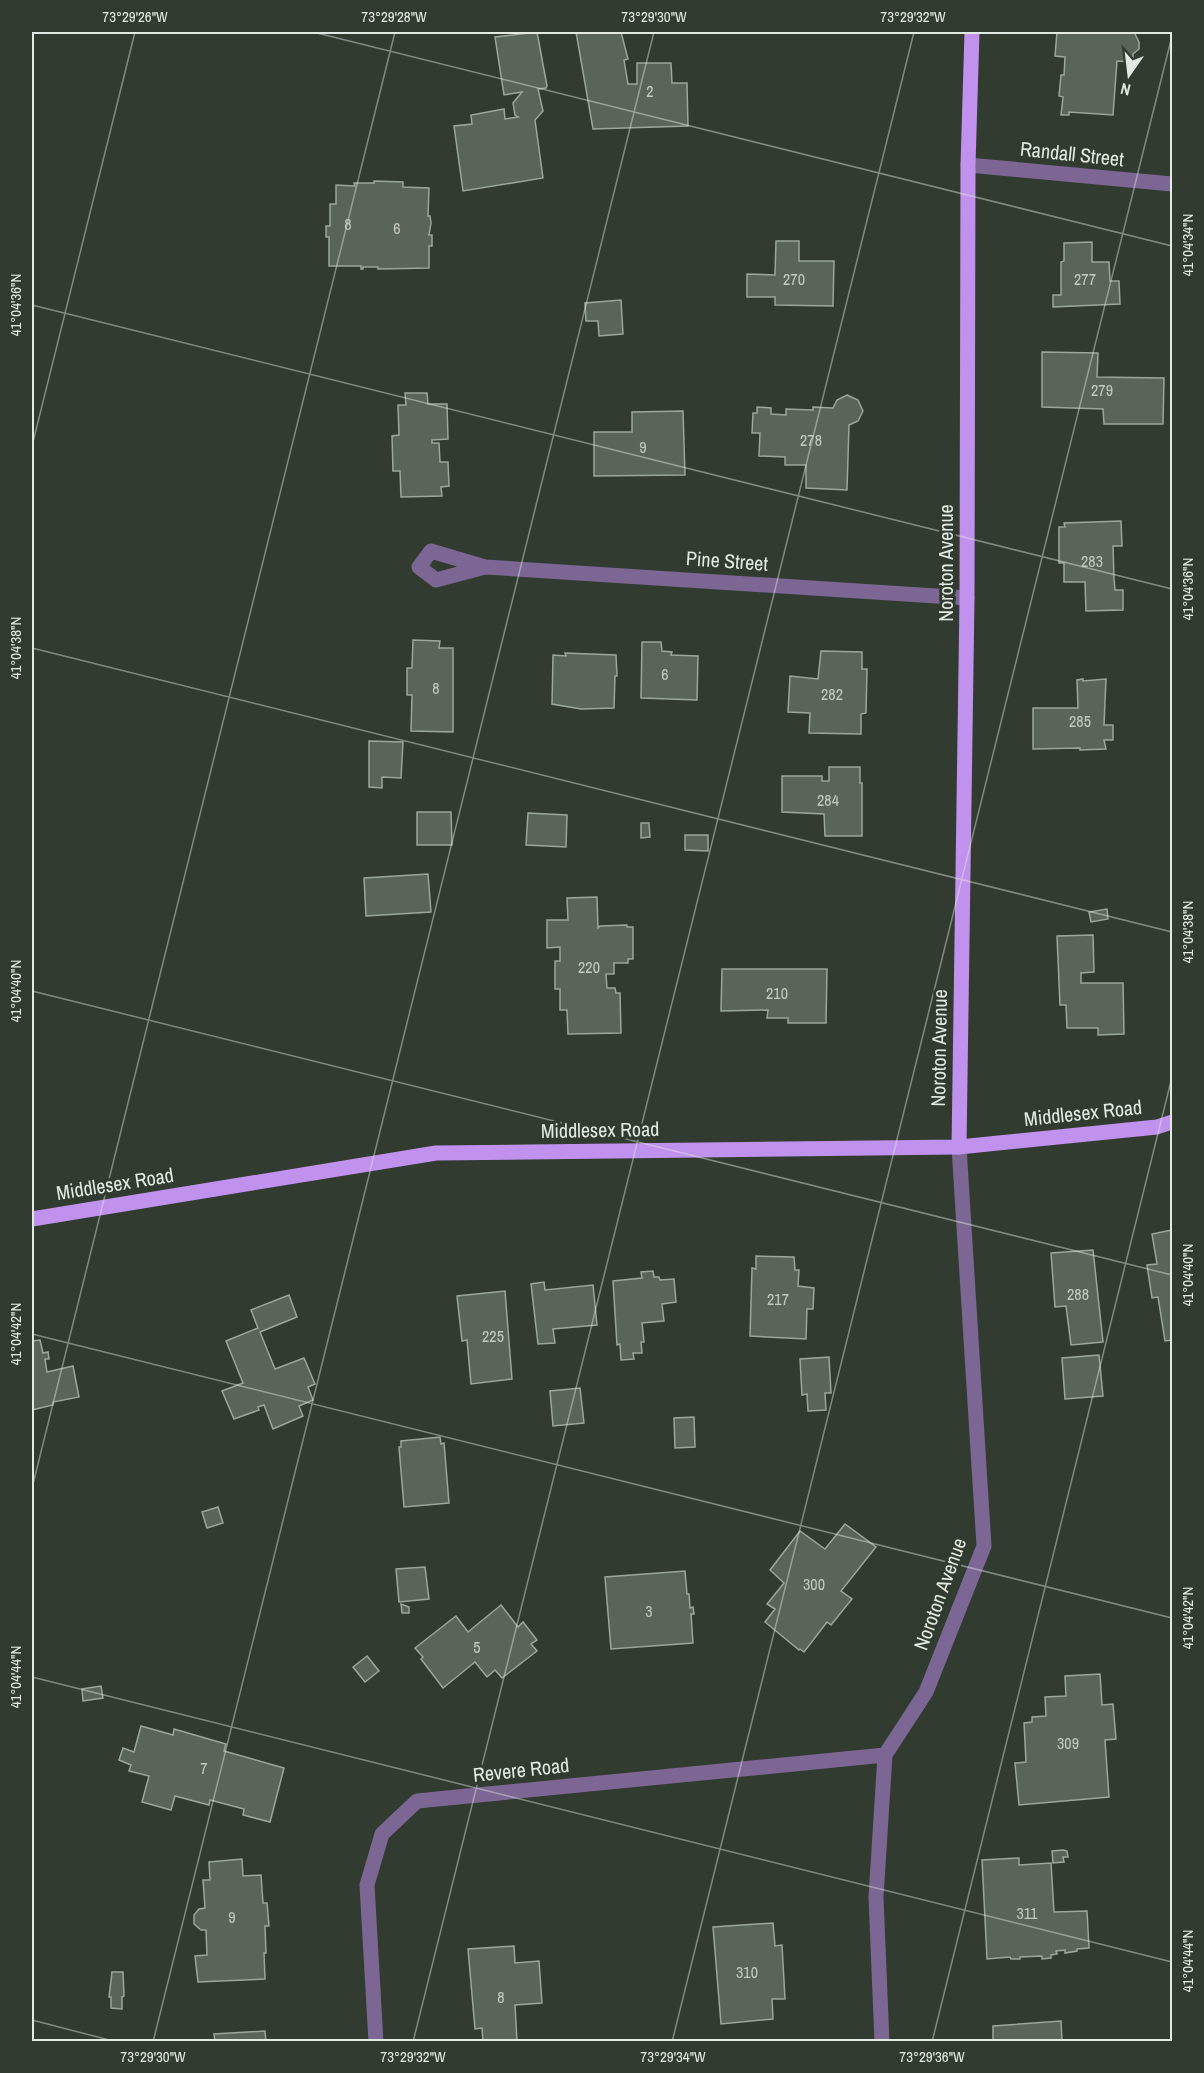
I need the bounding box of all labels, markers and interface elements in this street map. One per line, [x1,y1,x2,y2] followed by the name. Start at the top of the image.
[102,6,168,27] text: 73°29'26"W
[361,6,427,27] text: 73°29'28"W
[621,6,687,27] text: 73°29'30"W
[880,6,946,27] text: 73°29'32"W
[1099,45,1159,105] north arrow
[1118,78,1133,101] text: N
[646,80,654,102] house number: 2
[1019,135,1126,172] street label: Randall Street
[344,213,352,235] house number: 8
[1177,214,1198,276] text: 41°04'34"N
[393,217,401,239] house number: 6
[783,268,805,290] house number: 270
[1074,268,1096,290] house number: 277
[5,274,26,336] text: 41°04'36"N
[1091,379,1113,401] house number: 279
[800,429,822,451] house number: 278
[639,436,647,458] house number: 9
[932,504,959,622] street label: Noroton Avenue
[685,544,769,577] street label: Pine Street
[1081,550,1103,572] house number: 283
[1177,558,1198,620] text: 41°04'36"N
[5,617,26,679] text: 41°04'38"N
[661,663,669,685] house number: 6
[432,677,440,699] house number: 8
[821,683,843,705] house number: 282
[1069,710,1091,732] house number: 285
[817,789,839,811] house number: 284
[1177,901,1198,963] text: 41°04'38"N
[578,956,600,978] house number: 220
[5,960,26,1022] text: 41°04'40"N
[766,982,788,1004] house number: 210
[924,989,953,1107] street label: Noroton Avenue
[1023,1093,1143,1132] street label: Middlesex Road
[541,1115,659,1144] street label: Middlesex Road
[54,1161,176,1206] street label: Middlesex Road
[1177,1244,1198,1306] text: 41°04'40"N
[1067,1283,1089,1305] house number: 288
[767,1288,789,1310] house number: 217
[5,1303,26,1365] text: 41°04'42"N
[482,1325,504,1347] house number: 225
[907,1534,972,1654] street label: Noroton Avenue
[803,1573,825,1595] house number: 300
[1177,1587,1198,1649] text: 41°04'42"N
[645,1600,653,1622] house number: 3
[473,1636,481,1658] house number: 5
[5,1646,26,1708] text: 41°04'44"N
[1057,1732,1079,1754] house number: 309
[471,1751,570,1788] street label: Revere Road
[200,1757,208,1779] house number: 7
[1017,1902,1038,1924] house number: 311
[228,1906,236,1928] house number: 9
[1177,1930,1198,1992] text: 41°04'44"N
[736,1961,758,1983] house number: 310
[497,1986,505,2008] house number: 8
[120,2046,186,2067] text: 73°29'30"W
[380,2046,446,2067] text: 73°29'32"W
[640,2046,706,2067] text: 73°29'34"W
[899,2046,965,2067] text: 73°29'36"W

